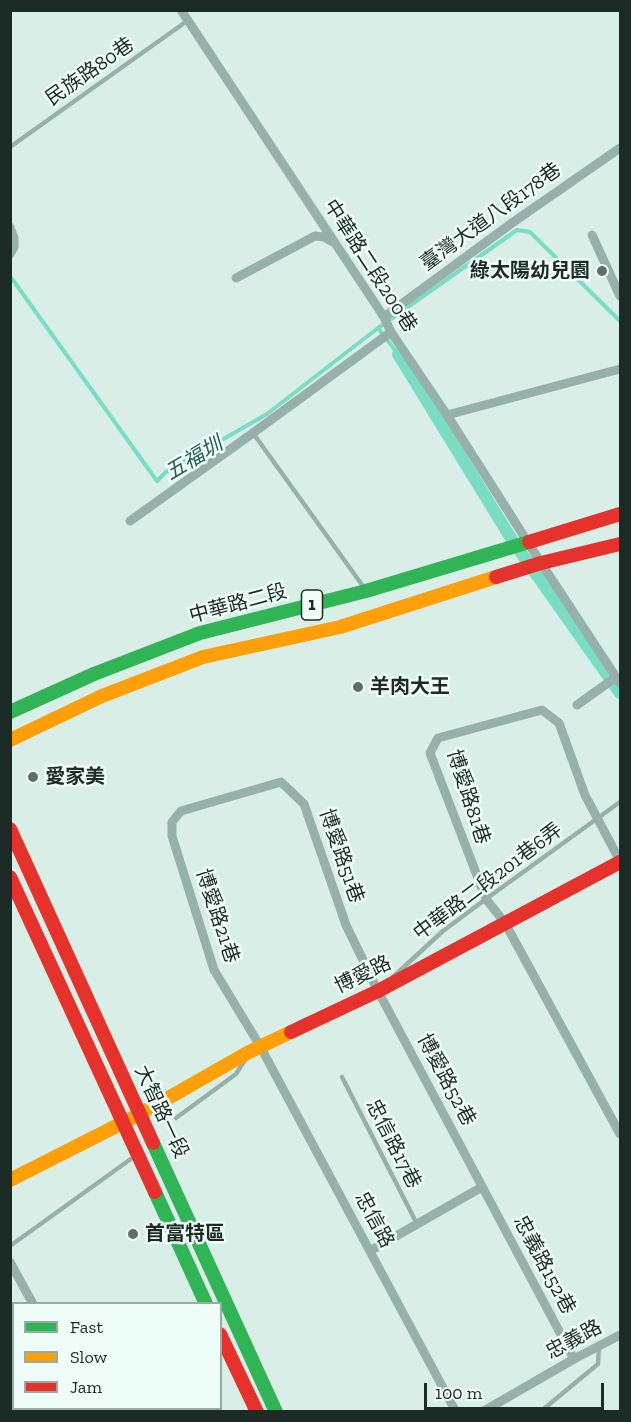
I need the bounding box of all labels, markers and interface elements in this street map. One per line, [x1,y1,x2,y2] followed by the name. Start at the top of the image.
[41,33,139,111] street label: 民族路80巷
[416,158,566,276] street label: 臺灣大道八段178巷
[318,195,422,337] street label: 中華路二段200巷
[470,259,590,283] place label: 綠太陽幼兒園
[595,264,609,278] marker: 綠太陽幼兒園
[161,432,227,486] water label: 五福圳
[187,579,289,629] street label: 中華路二段
[302,590,322,620] road number: 1
[370,675,450,699] place label: 羊肉大王
[351,680,365,694] marker: 羊肉大王
[441,746,495,848] street label: 博愛路81巷
[45,765,105,789] place label: 愛家美
[26,770,40,784] marker: 愛家美
[314,806,368,906] street label: 博愛路51巷
[409,818,567,946] street label: 中華路二段201巷6弄
[190,866,244,966] street label: 博愛路21巷
[331,951,395,999] street label: 博愛路
[412,1030,480,1130] street label: 博愛路52巷
[129,1062,193,1162] street label: 大智路一段
[360,1095,426,1193] street label: 忠信路17巷
[349,1188,399,1252] street label: 忠信路
[508,1212,580,1318] street label: 忠義路152巷
[145,1222,225,1246] place label: 首富特區
[126,1227,140,1241] marker: 首富特區
[12,1302,222,1410] legend
[542,1315,606,1365] street label: 忠義路
[70,1316,103,1338] text: Fast
[70,1346,107,1368] text: Slow
[427,1371,607,1409] scale bar
[70,1376,102,1398] text: Jam
[435,1382,482,1404] text: 100 m

